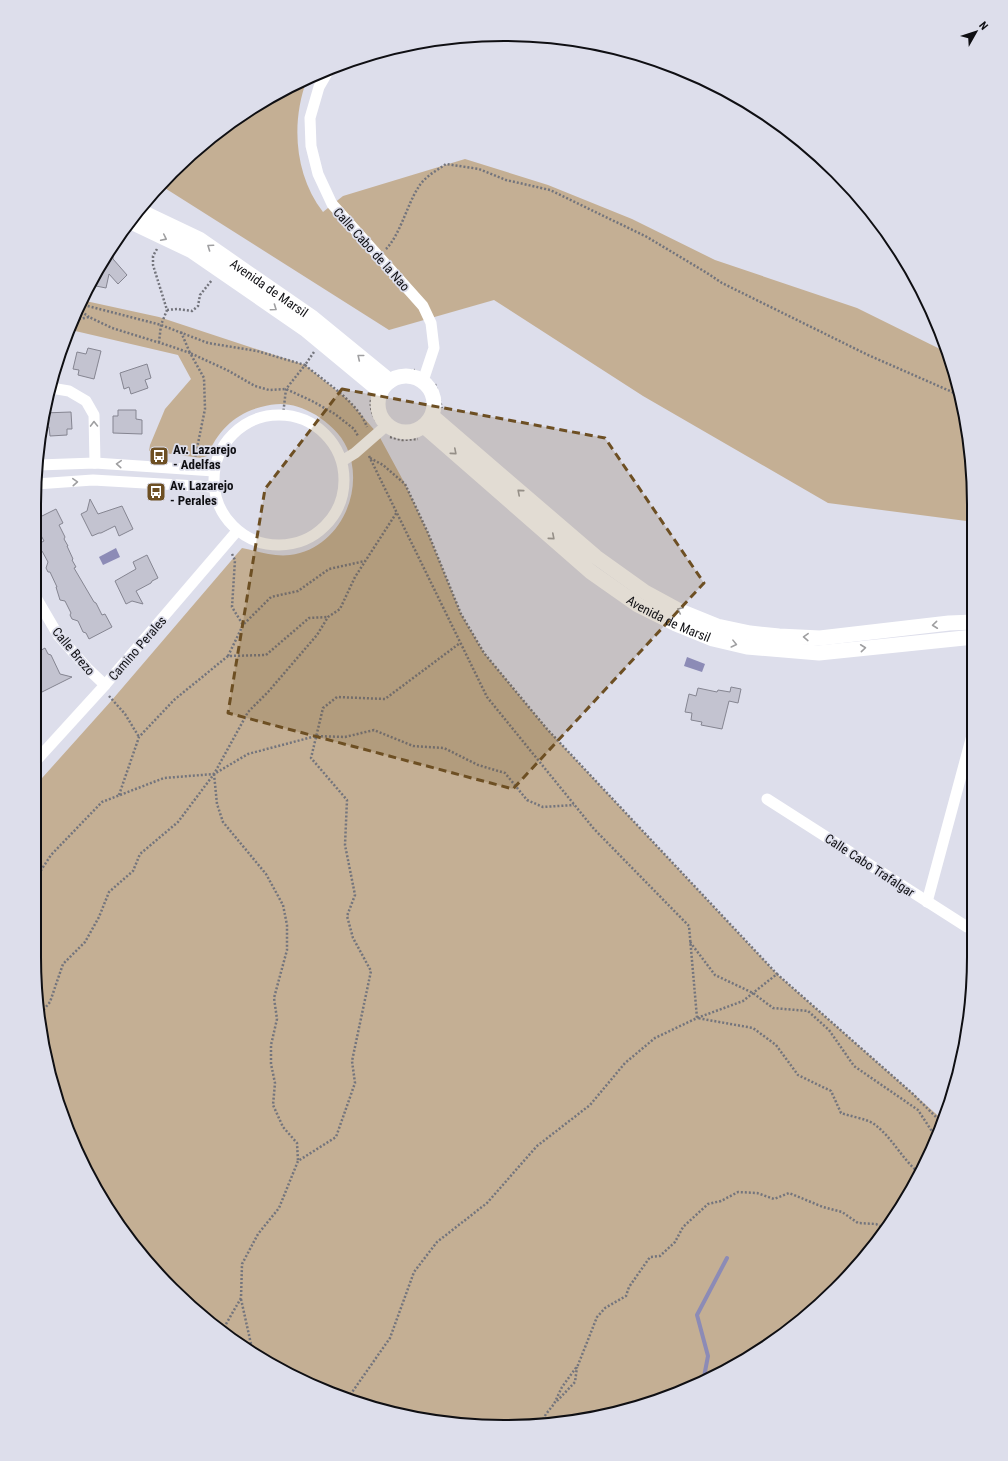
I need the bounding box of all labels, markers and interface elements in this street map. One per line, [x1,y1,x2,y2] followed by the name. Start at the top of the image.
[956,12,996,52] north arrow
[976,19,991,33] text: N
[330,205,413,294] street label: Calle Cabo de la Nao
[160,233,167,241] one-way arrow
[207,244,214,252] one-way arrow
[227,256,311,320] street label: Avenida de Marsil
[269,303,276,310] one-way arrow
[358,354,365,361] one-way arrow
[90,421,99,427] one-way arrow
[173,442,237,472] place label: Av. Lazarejo - Adelfas
[148,445,170,467] bus stop icon: Av. Lazarejo - Adelfas
[449,447,456,454] one-way arrow
[116,460,122,469] one-way arrow
[72,477,78,486] one-way arrow
[170,478,234,508] place label: Av. Lazarejo - Perales
[145,481,167,503] bus stop icon: Av. Lazarejo - Perales
[517,489,525,496] one-way arrow
[547,533,554,540] one-way arrow
[624,592,713,645] street label: Avenida de Marsil
[677,607,684,615] one-way arrow
[105,613,169,684] street label: Camino Perales
[932,620,938,629] one-way arrow
[49,624,98,678] street label: Calle Brezo
[803,633,809,642] one-way arrow
[731,640,737,648] one-way arrow
[860,644,866,653] one-way arrow
[822,831,917,900] street label: Calle Cabo Trafalgar

